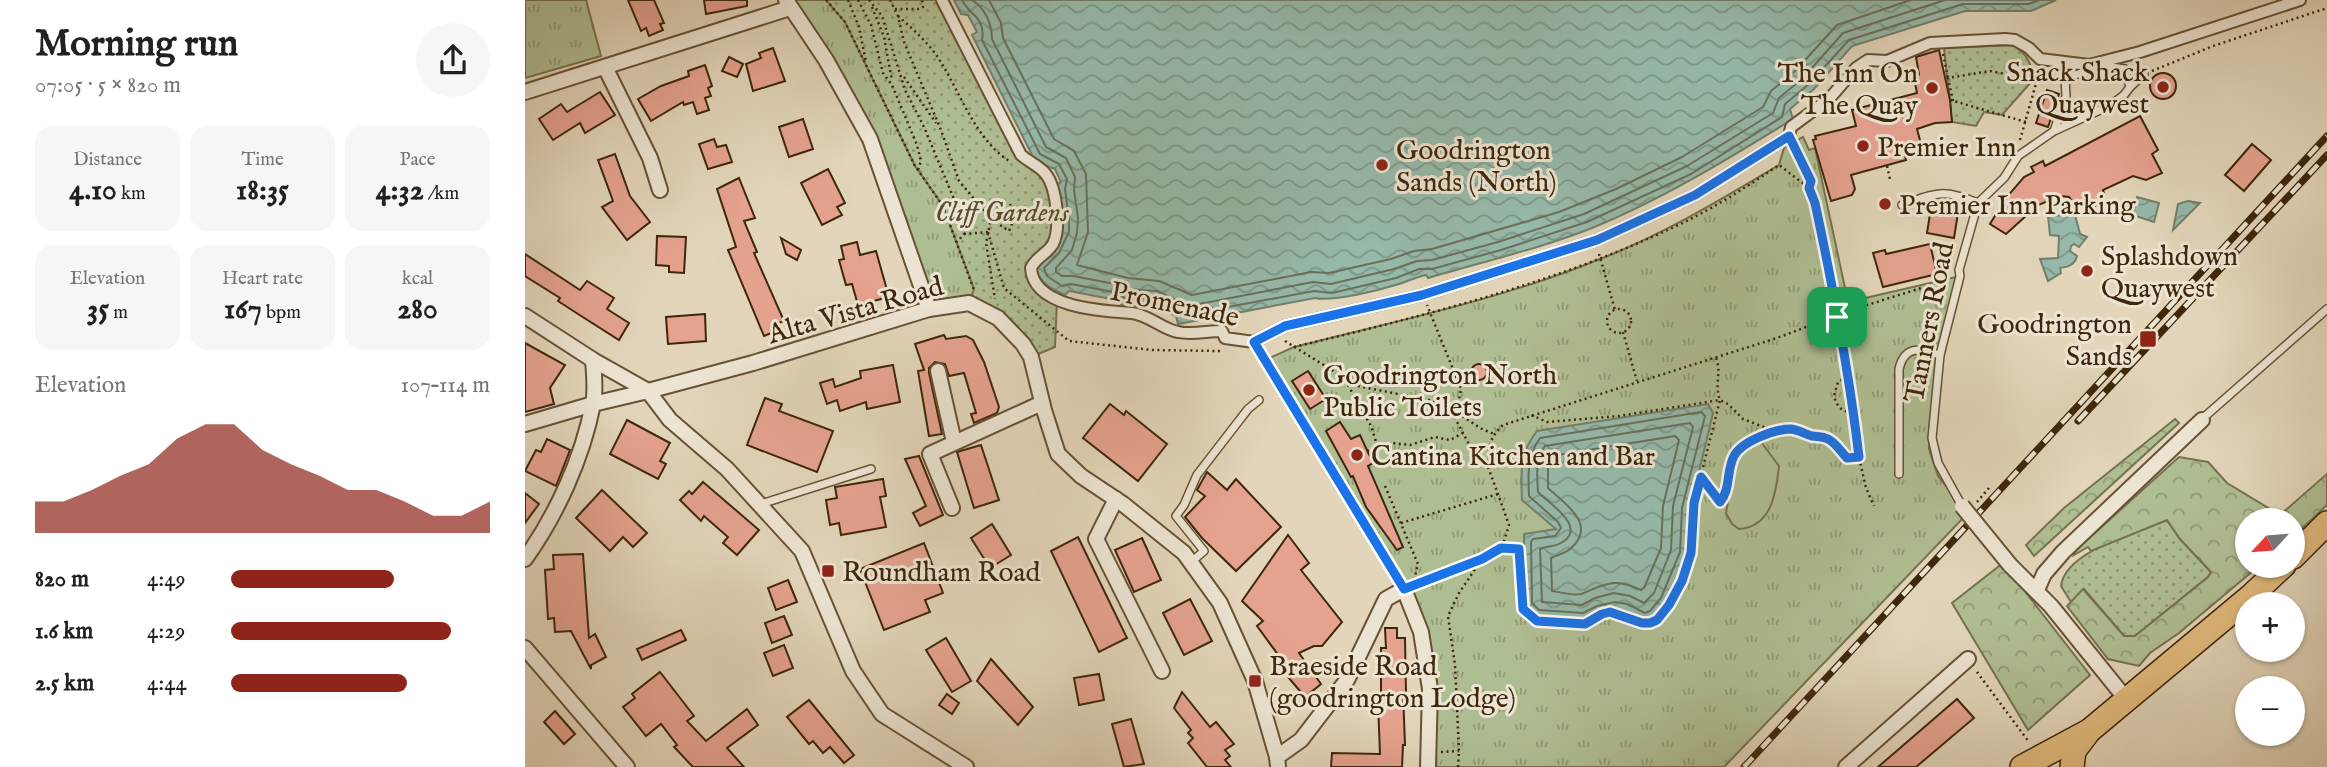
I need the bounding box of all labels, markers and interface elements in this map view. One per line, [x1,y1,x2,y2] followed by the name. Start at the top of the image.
[35,21,238,69] text: Morning run
[416,23,490,97] button: share
[2006,56,2150,123] place label: Snack Shack Quaywest
[1778,57,1918,124] place label: The Inn On The Quay
[35,71,181,100] text: 07:05 · 5 × 820 m
[2155,79,2171,95] marker: Snack Shack Quaywest
[1924,80,1940,96] marker: The Inn On The Quay
[1877,131,2017,166] place label: Premier Inn
[1396,134,1557,201] place label: Goodrington Sands (North)
[1855,138,1871,154] marker: Premier Inn
[73,148,142,172] text: Distance
[241,148,284,172] text: Time
[400,148,435,172] text: Pace
[1374,157,1390,173] marker: Goodrington Sands (North)
[69,172,117,210] text: 4.10
[236,172,289,210] text: 18:35
[376,172,424,210] text: 4:32
[117,182,146,206] text: km
[424,182,459,206] text: /km
[1899,189,2136,224] place label: Premier Inn Parking
[935,196,1070,231] park label: Cliff Gardens
[1877,196,1893,212] marker: Premier Inn Parking
[1898,239,1963,406] street label: Tanners Road
[2101,240,2238,307] place label: Splashdown Quaywest
[2079,263,2095,279] marker: Splashdown Quaywest
[70,267,145,291] text: Elevation
[222,267,303,291] text: Heart rate
[402,267,433,291] text: kcal
[763,270,948,353] street label: Alta Vista Road
[1107,275,1242,336] street label: Promenade
[1807,287,1867,347] pin
[87,291,109,329] text: 35
[224,291,262,329] text: 167
[397,291,438,329] text: 280
[1818,298,1856,336] icon: arrive
[109,301,128,325] text: m
[262,301,301,325] text: bpm
[1977,308,2132,375] place label: Goodrington Sands
[2138,329,2158,349] marker: Goodrington Sands
[1323,359,1557,426] place label: Goodrington North Public Toilets
[35,371,126,400] text: Elevation
[401,371,490,400] text: 107–114 m
[1301,382,1317,398] marker: Goodrington North Public Toilets
[1371,440,1655,475] place label: Cantina Kitchen and Bar
[1349,447,1365,463] marker: Cantina Kitchen and Bar
[2235,508,2305,578] north arrow
[2235,508,2305,746] map controls
[842,556,1041,591] place label: Roundham Road
[820,563,836,579] marker: Roundham Road
[35,565,89,594] text: 820 m
[147,565,186,594] text: 4:49
[2235,592,2305,662] button: +
[35,617,93,646] text: 1.6 km
[147,617,185,646] text: 4:29
[1269,650,1516,717] place label: Braeside Road (goodrington Lodge)
[35,669,94,698] text: 2.5 km
[147,669,187,698] text: 4:44
[1247,673,1263,689] marker: Braeside Road (goodrington Lodge)
[2235,676,2305,746] button: −

